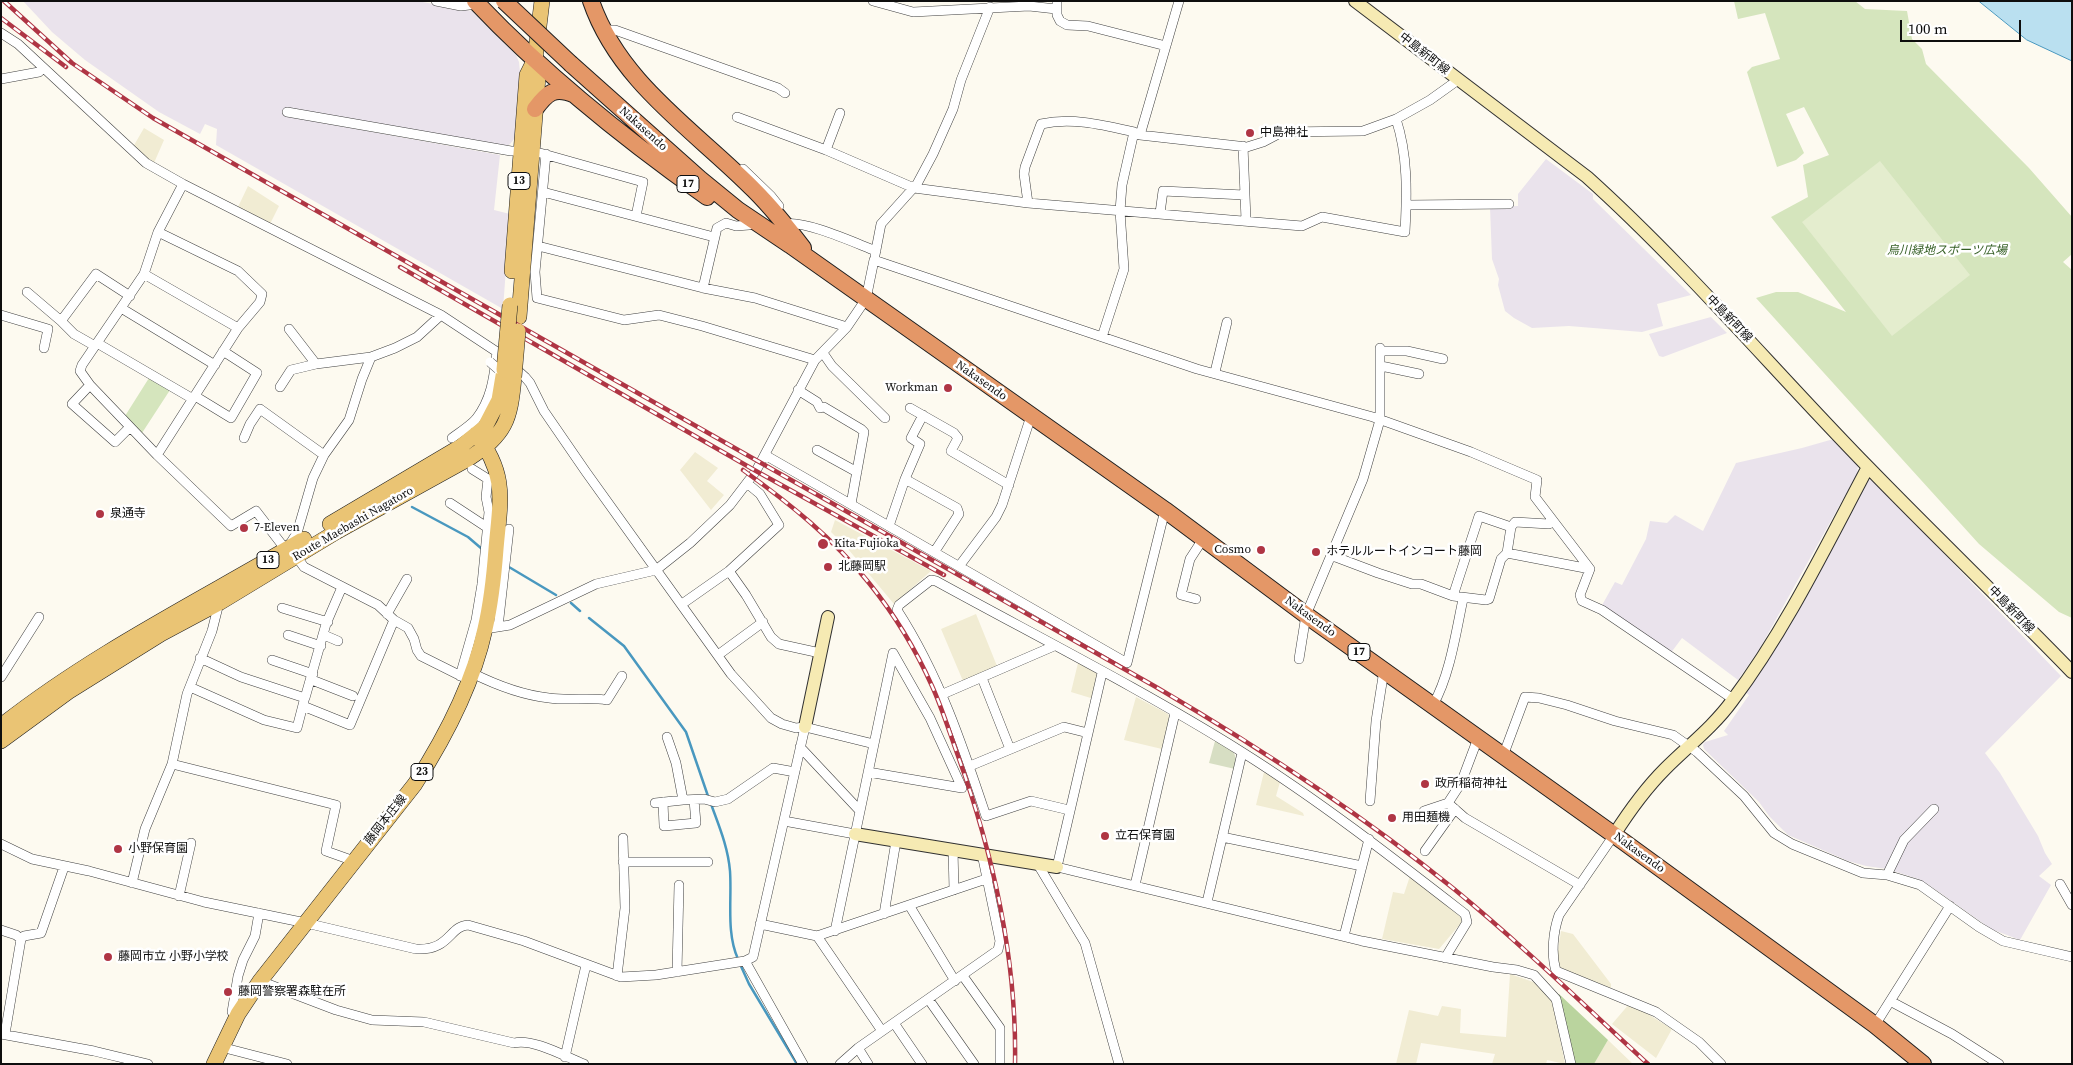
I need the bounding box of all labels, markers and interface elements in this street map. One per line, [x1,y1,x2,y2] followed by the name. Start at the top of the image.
[1903,10,2024,42] scale bar
[1908,18,1948,39] text: 100 m
[1396,30,1452,78] street label: 中島新町線
[616,104,670,154] street label: Nakasendo
[1260,126,1308,140] place label: 中島神社
[1244,127,1256,139] marker: 中島神社
[508,172,530,190] road number: 13
[677,175,699,192] road number: 17
[1887,244,2007,258] park label: 烏川緑地スポーツ広場
[1703,292,1755,346] street label: 中島新町線
[953,358,1009,404] street label: Nakasendo
[885,381,938,395] place label: Workman
[942,382,954,394] marker: Workman
[290,483,416,565] street label: Route Maebashi Nagatoro
[110,507,146,521] place label: 泉通寺
[94,508,106,520] marker: 泉通寺
[254,521,300,535] place label: 7-Eleven
[238,522,250,534] marker: 7-Eleven
[816,537,830,551] marker: Kita-Fujioka
[834,537,899,551] place label: Kita-Fujioka
[1214,543,1251,557] place label: Cosmo
[1255,544,1267,556] marker: Cosmo
[1326,545,1482,559] place label: ホテルルートインコート藤岡
[1310,546,1322,558] marker: ホテルルートインコート藤岡
[257,552,279,568] road number: 13
[838,560,886,574] place label: 北藤岡駅
[822,561,834,573] marker: 北藤岡駅
[1985,583,2037,637] street label: 中島新町線
[1282,594,1338,640] street label: Nakasendo
[1348,644,1370,660] road number: 17
[411,764,433,780] road number: 23
[1435,777,1507,791] place label: 政所稲荷神社
[1419,778,1431,790] marker: 政所稲荷神社
[362,792,410,848] street label: 藤岡本庄線
[1402,811,1450,825] place label: 用田麺機
[1386,812,1398,824] marker: 用田麺機
[1115,829,1175,843] place label: 立石保育園
[1099,830,1111,842] marker: 立石保育園
[1611,830,1667,876] street label: Nakasendo
[128,842,188,856] place label: 小野保育園
[112,843,124,855] marker: 小野保育園
[118,950,229,964] place label: 藤岡市立 小野小学校
[102,951,114,963] marker: 藤岡市立 小野小学校
[238,985,346,999] place label: 藤岡警察署森駐在所
[222,986,234,998] marker: 藤岡警察署森駐在所

